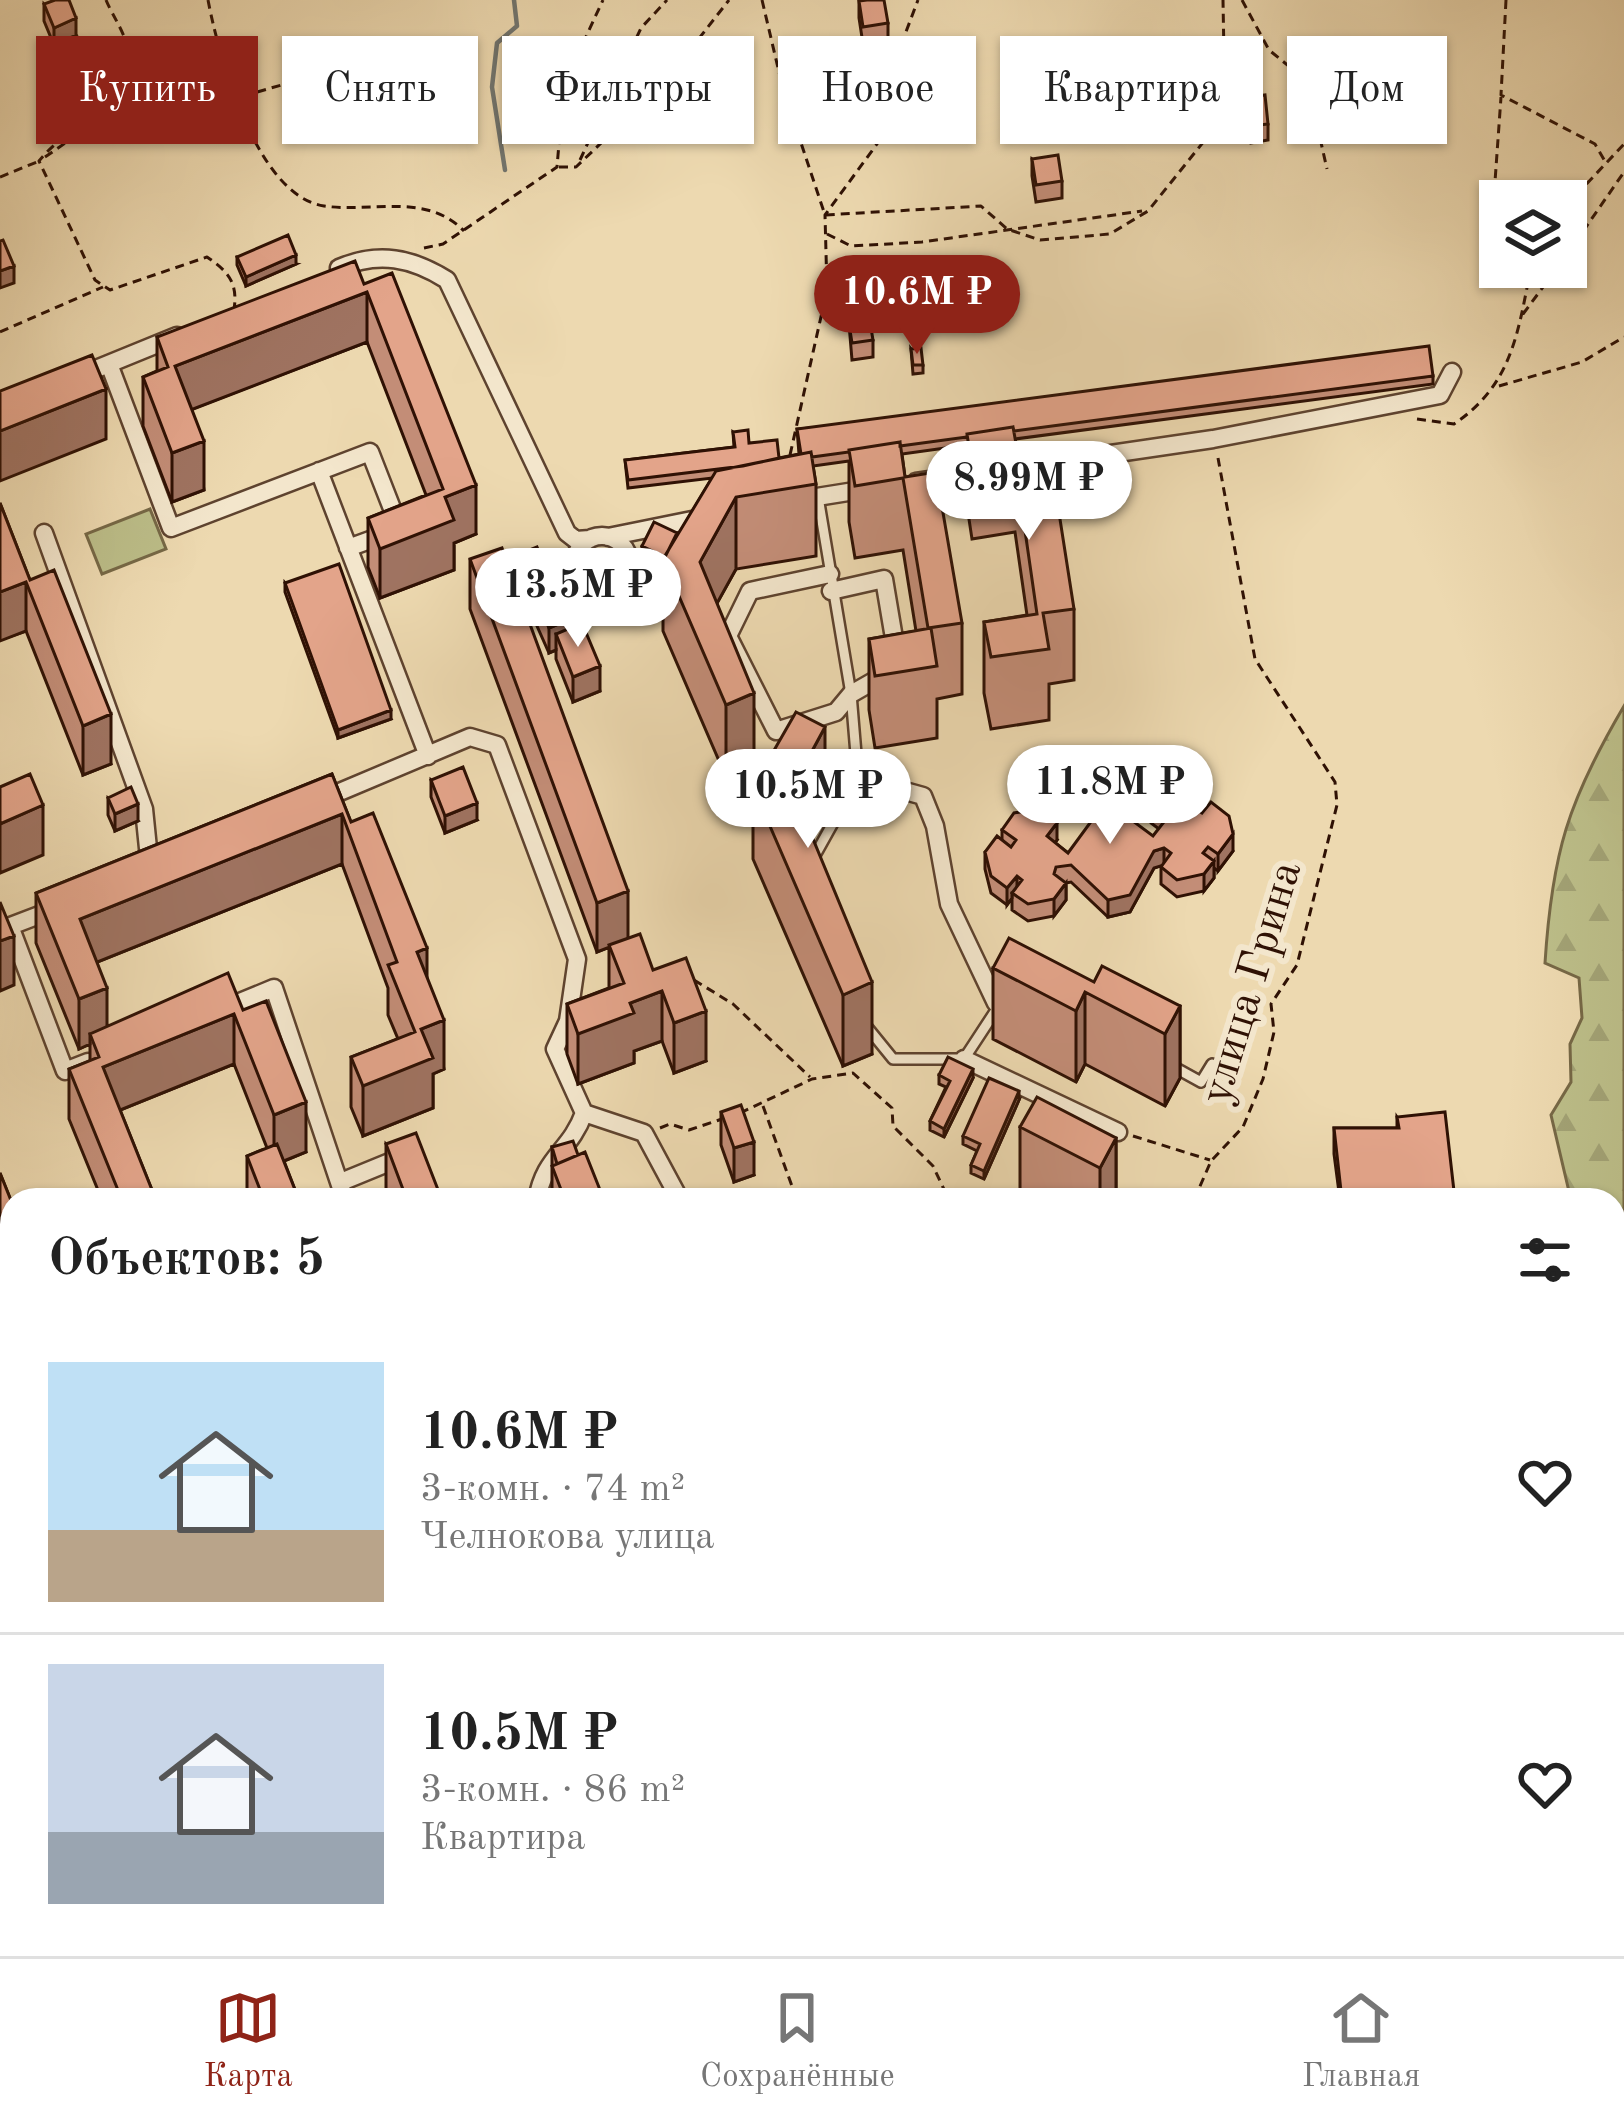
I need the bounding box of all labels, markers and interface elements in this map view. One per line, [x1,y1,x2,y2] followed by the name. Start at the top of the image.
[36,36,258,144] chip: Купить
[282,36,478,144] chip: Снять
[502,36,754,144] chip: Фильтры
[778,36,976,144] chip: Новое
[1000,36,1263,144] chip: Квартира
[1287,36,1447,144] chip: Дом
[1479,180,1587,288] map controls
[1479,180,1587,288] button: layers
[806,255,1028,357] pin: 10.6M ₽
[841,274,993,313] text: 10.6M ₽
[918,441,1140,543] pin: 8.99M ₽
[953,460,1105,499] text: 8.99M ₽
[467,548,689,650] pin: 13.5M ₽
[502,567,654,606] text: 13.5M ₽
[999,745,1221,847] pin: 11.8M ₽
[697,749,919,851] pin: 10.5M ₽
[1034,764,1186,803] text: 11.8M ₽
[732,768,884,807] text: 10.5M ₽
[1195,856,1311,1110] street label: улица Грина
[1512,1227,1578,1293] icon: filters
[48,1235,325,1286] text: Объектов: 5
[420,1409,619,1460] text: 10.6M ₽
[144,1410,288,1554] icon: home
[1512,1449,1578,1515] icon: heart
[420,1470,685,1509] text: 3-комн. · 74 m²
[420,1518,714,1557] text: Челнокова улица
[420,1710,619,1761] text: 10.5M ₽
[144,1712,288,1856] icon: home
[1512,1751,1578,1817] icon: heart
[420,1771,685,1810] text: 3-комн. · 86 m²
[420,1819,585,1858] text: Квартира
[204,1985,293,2098] tab: Карта
[700,1985,895,2098] tab: Сохранённые
[1302,1985,1420,2098] tab: Главная

